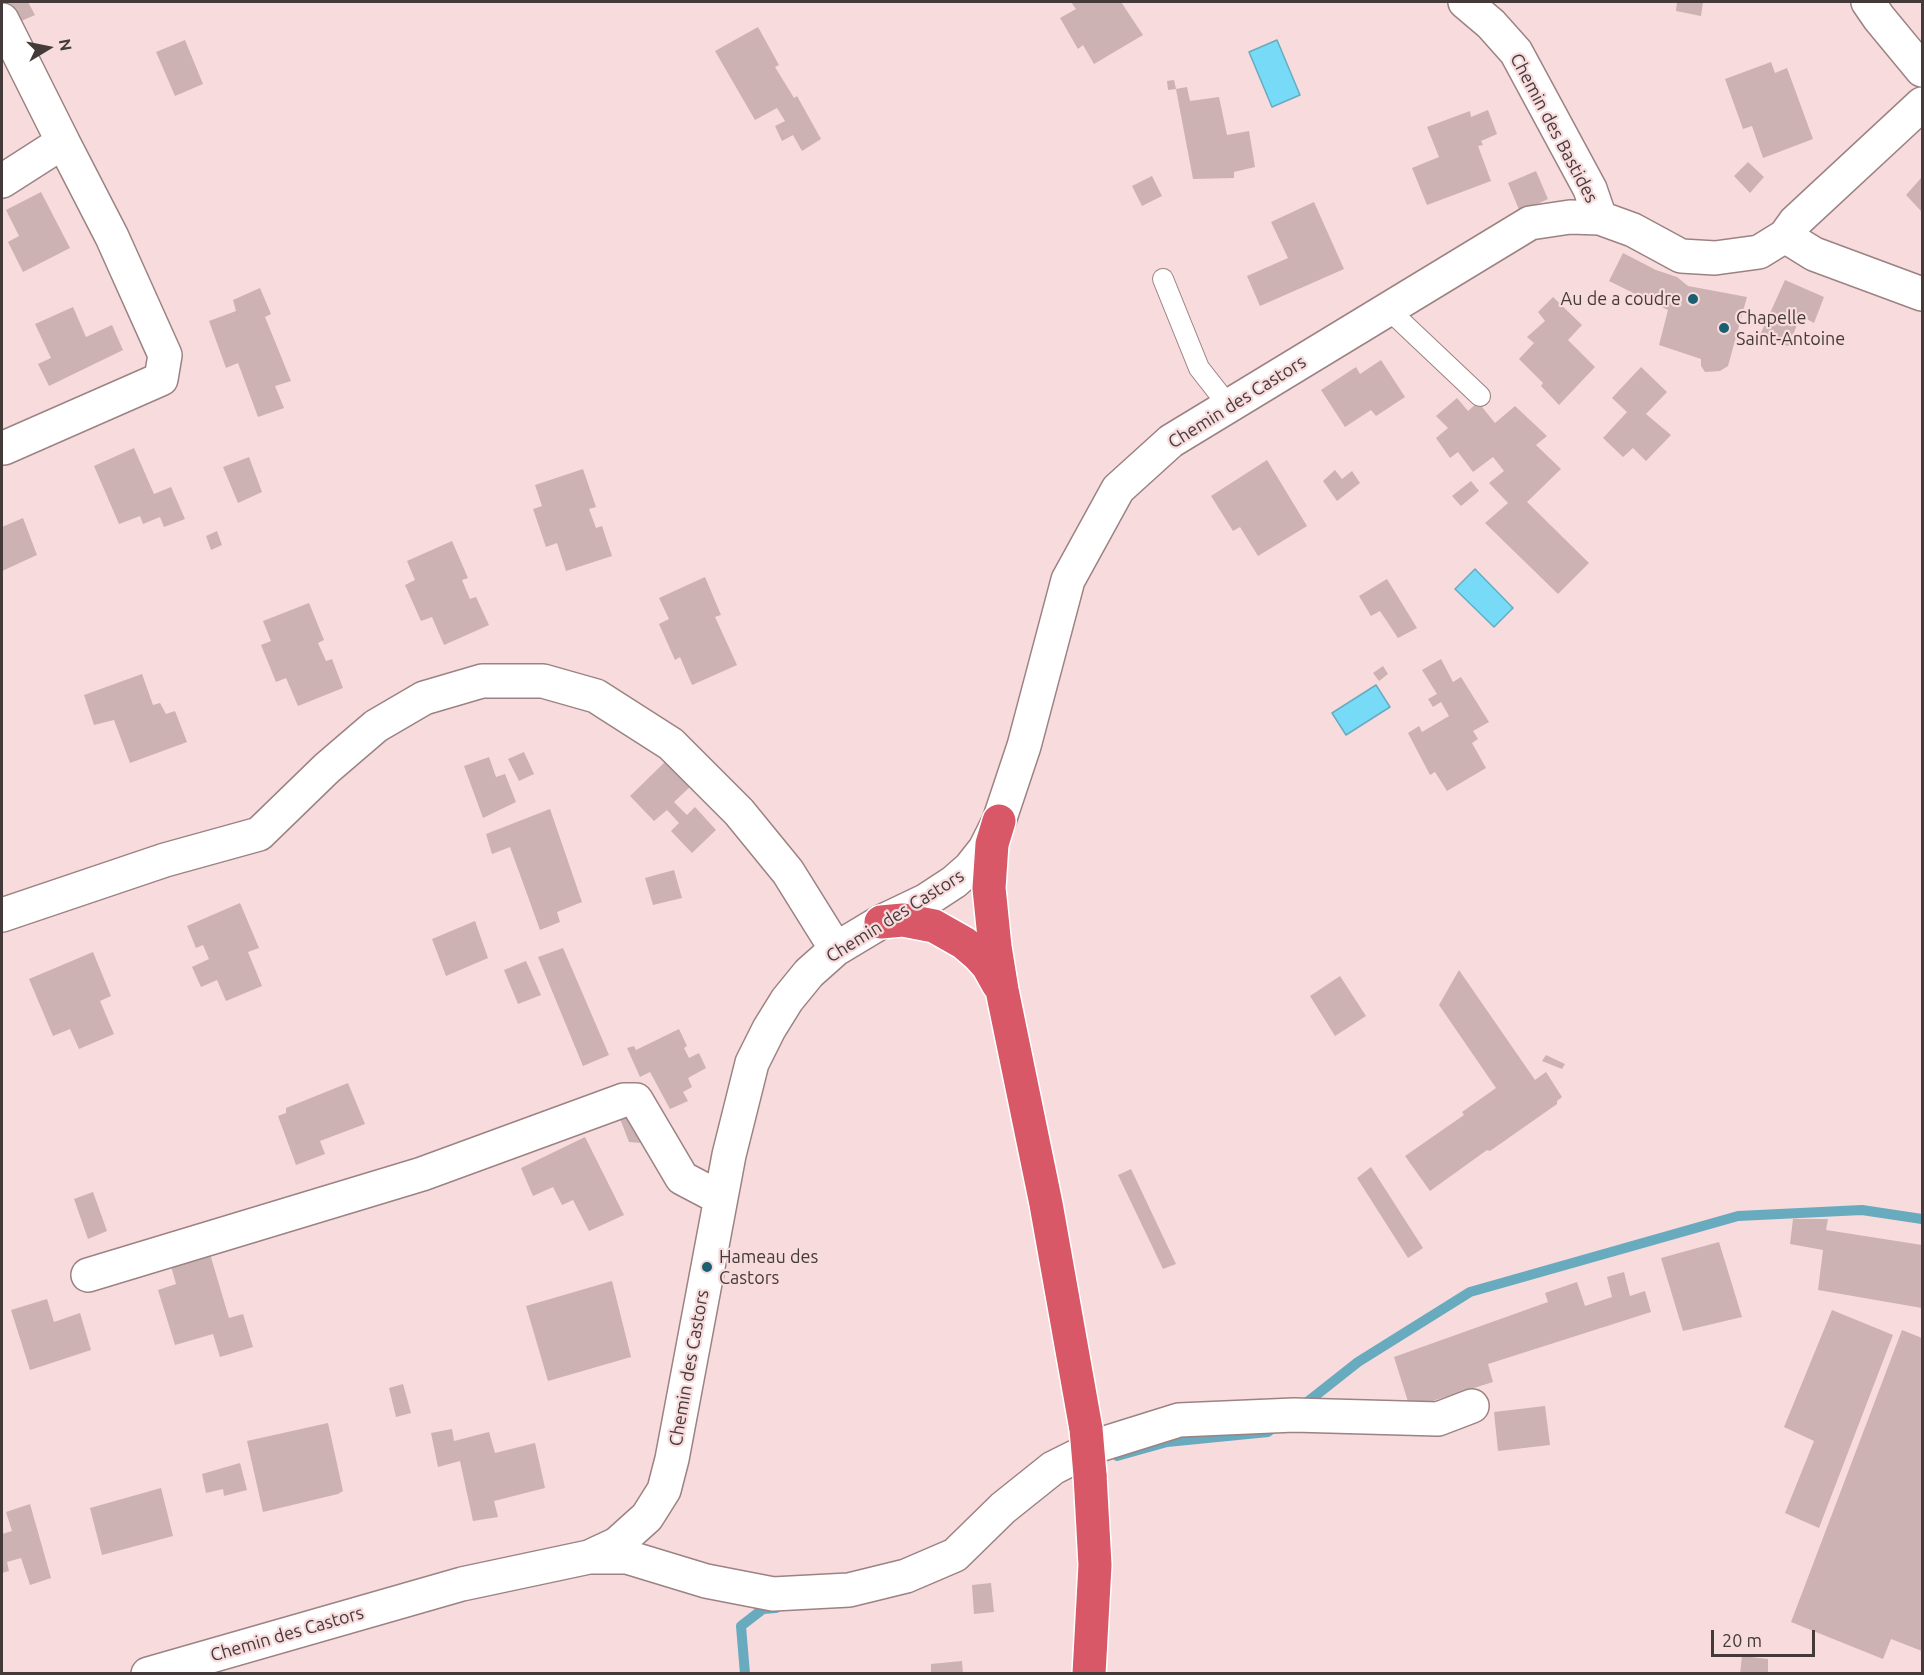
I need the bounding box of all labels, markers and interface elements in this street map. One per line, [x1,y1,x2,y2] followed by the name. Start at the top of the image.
[18,18,78,78] north arrow
[56,37,76,52] text: N
[1505,50,1603,206] street label: Chemin des Bastides
[1561,288,1681,310] place label: Au de a coudre
[1686,292,1700,306] marker: Au de a coudre
[1736,307,1845,350] place label: Chapelle Saint-Antoine
[1717,321,1731,335] marker: Chapelle Saint-Antoine
[1164,351,1310,453] street label: Chemin des Castors
[822,865,968,967] street label: Chemin des Castors
[719,1246,818,1288] place label: Hameau des Castors
[700,1260,714,1274] marker: Hameau des Castors
[665,1288,713,1448] street label: Chemin des Castors
[208,1602,366,1666] street label: Chemin des Castors
[1714,1618,1818,1656] scale bar
[1722,1630,1762,1650] text: 20 m

